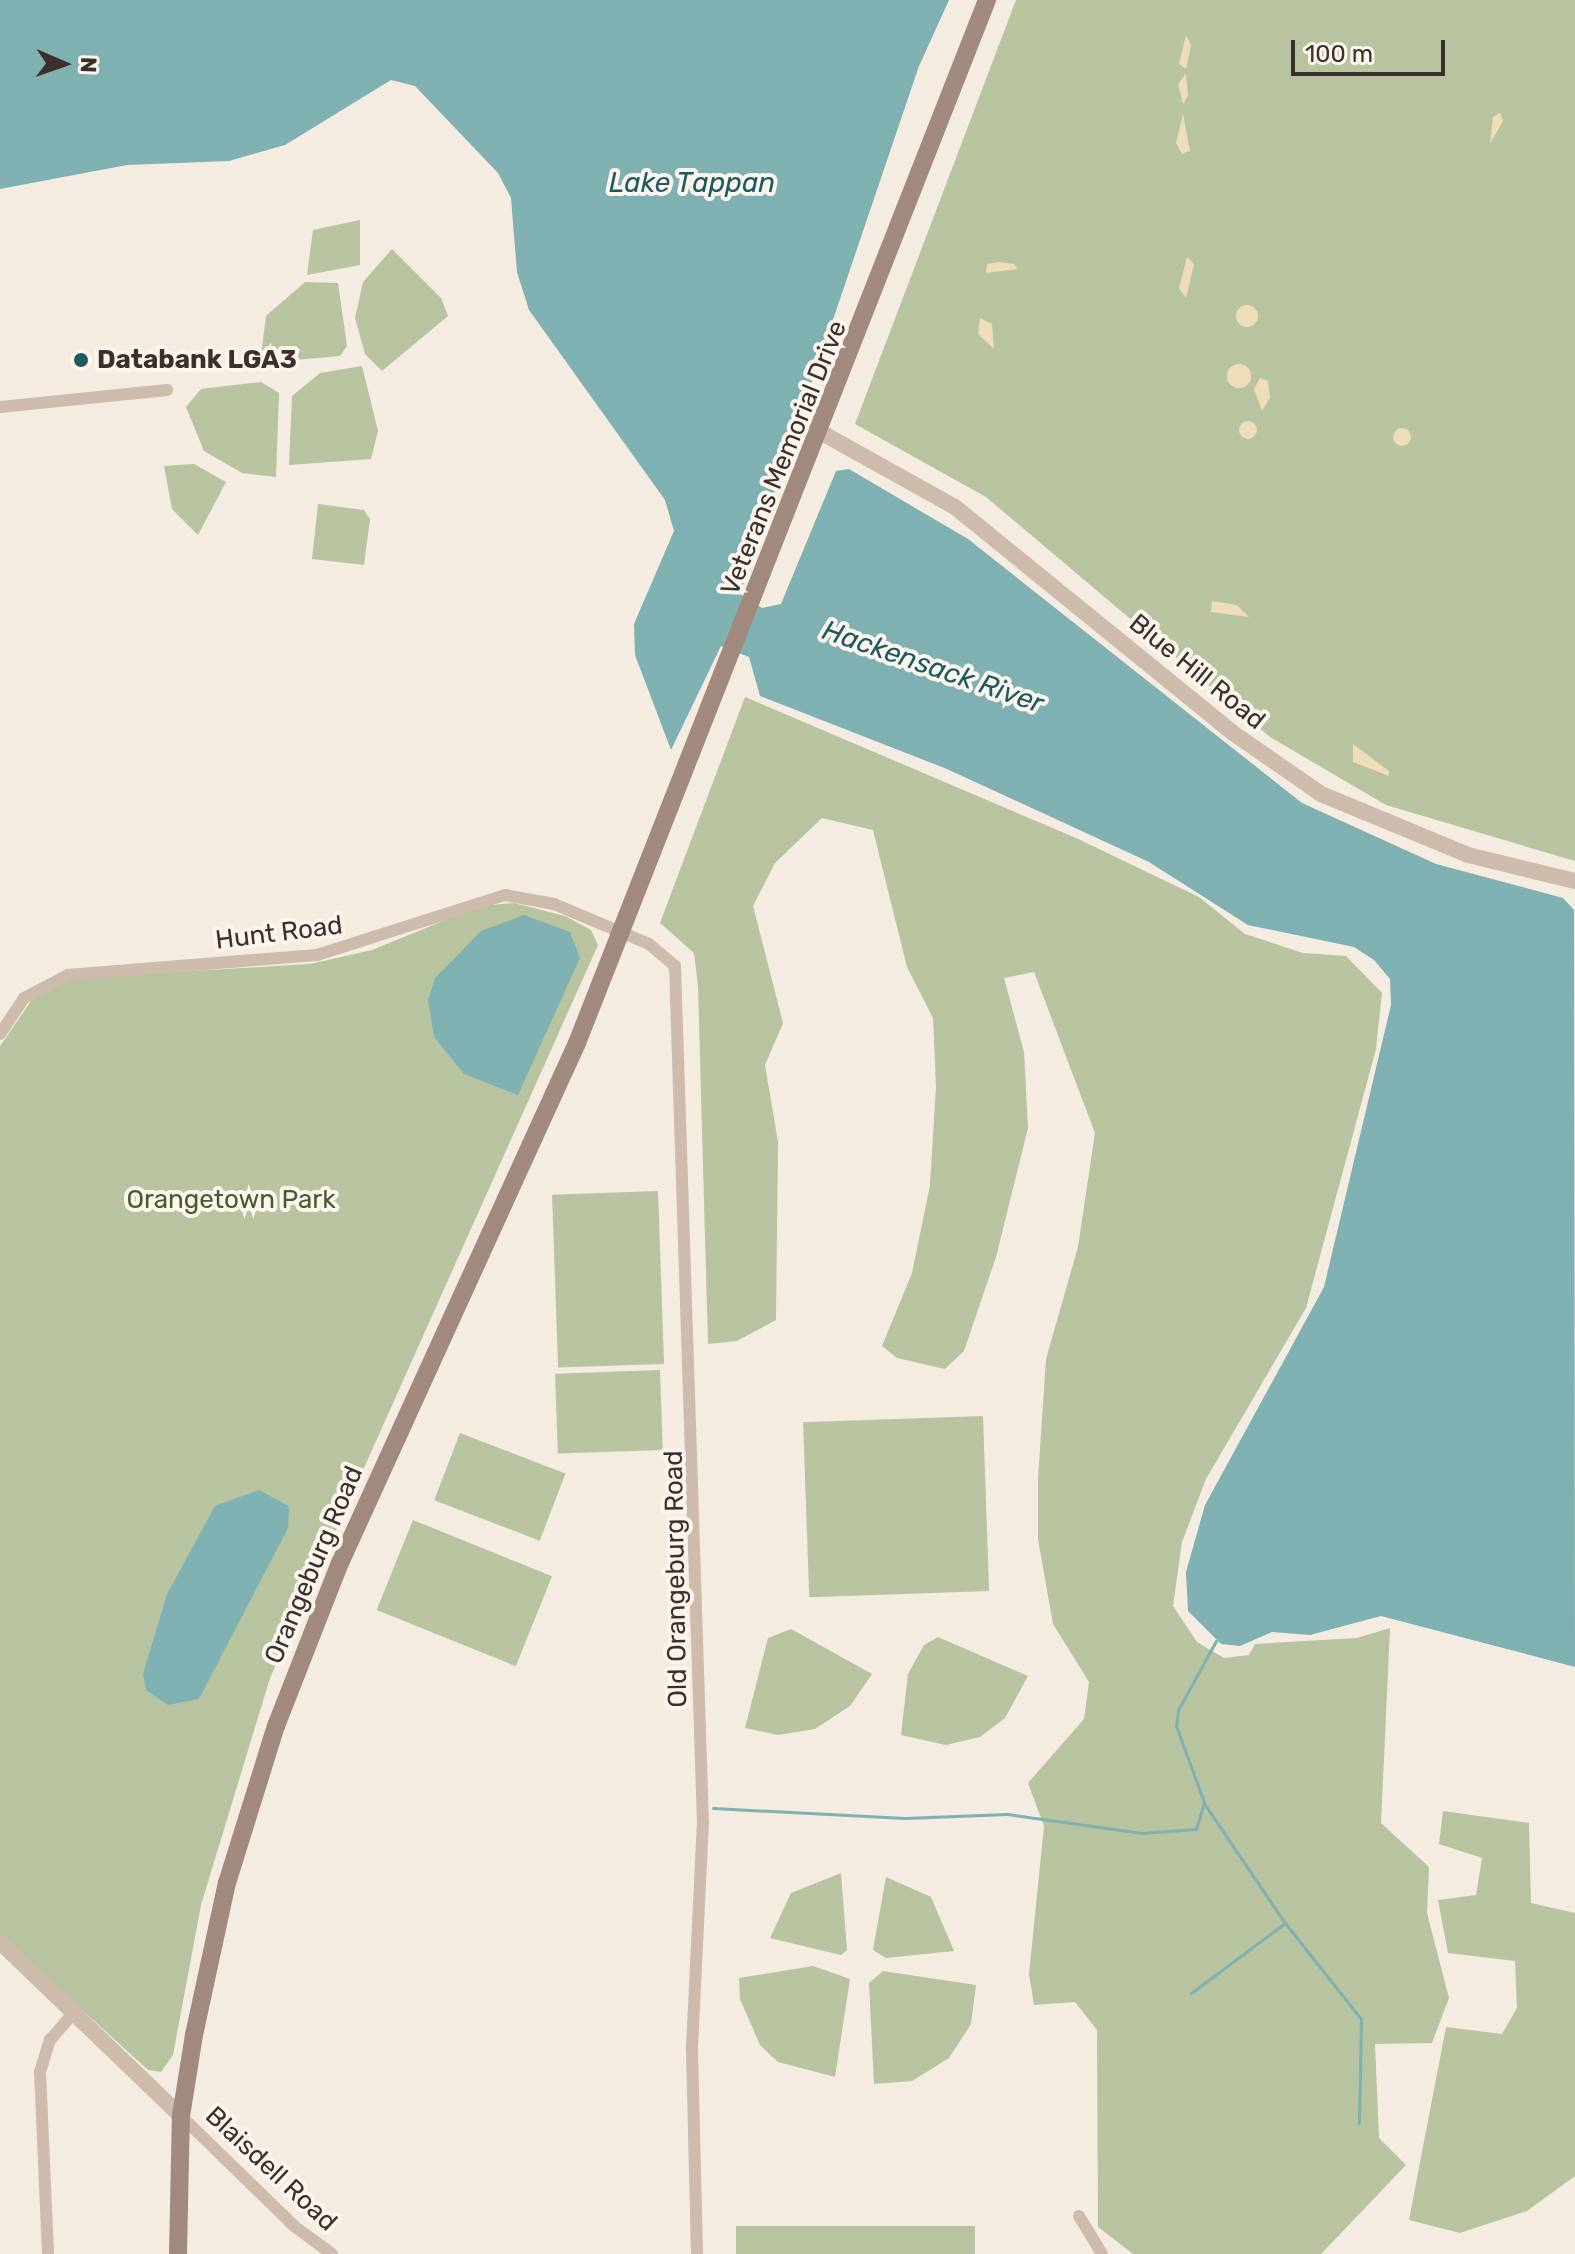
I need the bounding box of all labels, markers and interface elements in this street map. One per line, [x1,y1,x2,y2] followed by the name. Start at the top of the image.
[24,24,104,104] north arrow
[1295,24,1449,74] scale bar
[1305,40,1373,68] text: 100 m
[75,56,102,73] text: N
[608,166,776,200] water label: Lake Tappan
[715,316,853,600] street label: Veterans Memorial Drive
[97,344,297,376] place label: Databank LGA3
[72,351,90,369] marker: Databank LGA3
[1123,608,1271,736] street label: Blue Hill Road
[818,613,1048,721] water label: Hackensack River
[214,910,344,956] street label: Hunt Road
[126,1184,336,1216] park label: Orangetown Park
[658,1450,694,1708] street label: Old Orangeburg Road
[258,1461,370,1669] street label: Orangeburg Road
[199,2100,343,2238] street label: Blaisdell Road

